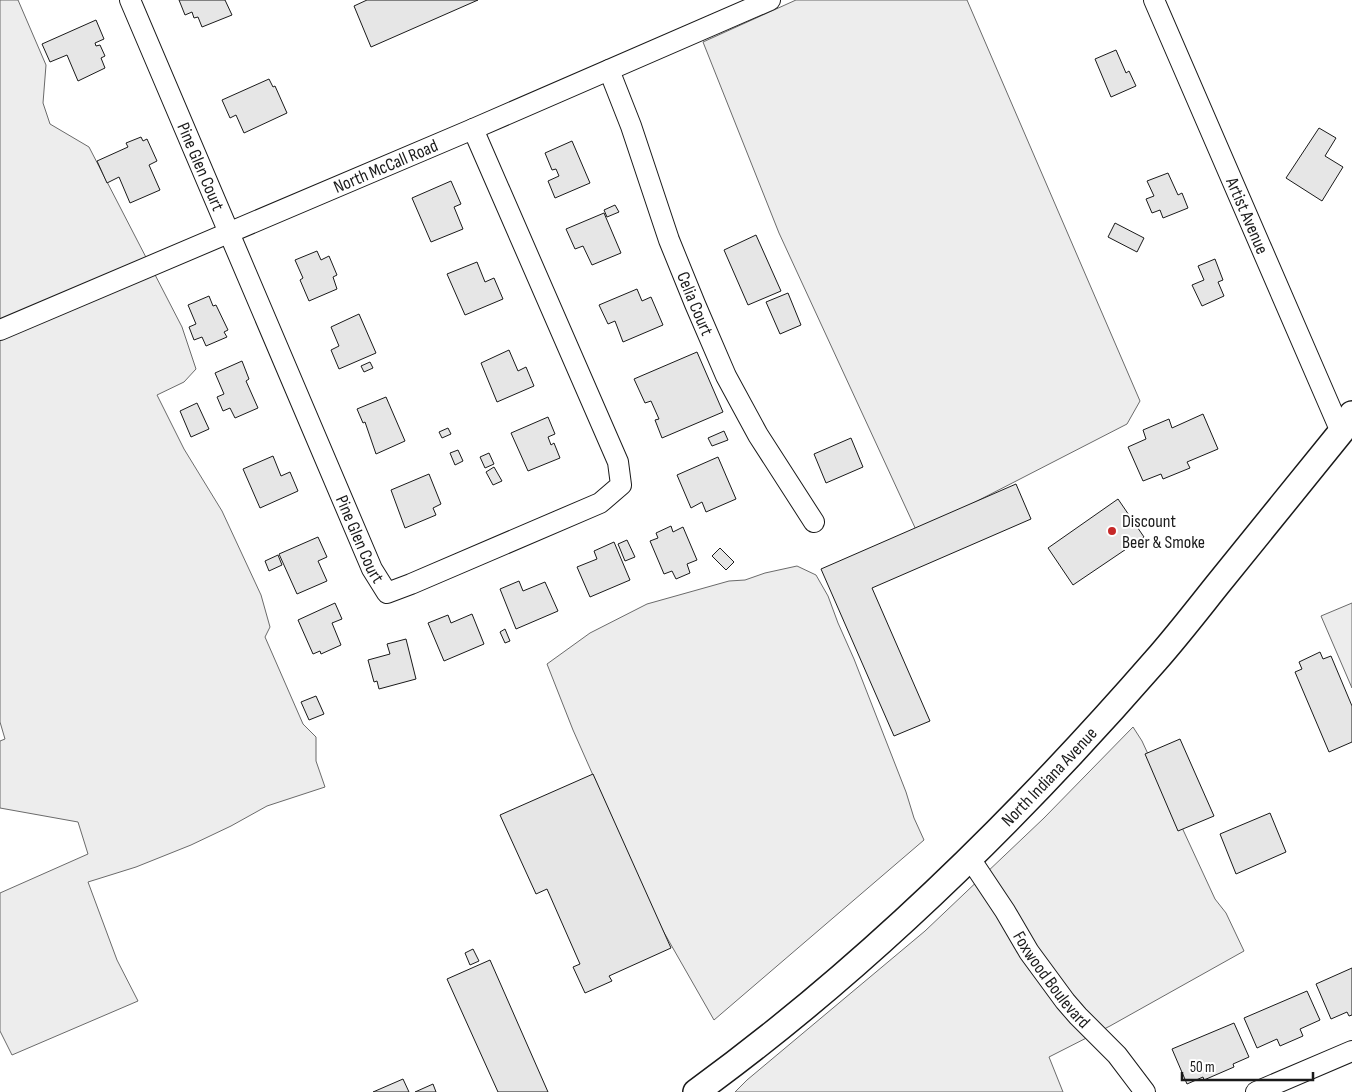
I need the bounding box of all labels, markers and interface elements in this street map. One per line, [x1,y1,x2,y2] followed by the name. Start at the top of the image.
[173,119,229,214] street label: Pine Glen Court
[330,135,441,198] street label: North McCall Road
[1221,173,1273,257] street label: Artist Avenue
[672,269,718,339] street label: Celia Court
[331,492,389,587] street label: Pine Glen Court
[1122,511,1205,553] place label: Discount Beer & Smoke
[1106,525,1118,537] marker: Discount Beer & Smoke
[997,723,1101,831] street label: North Indiana Avenue
[1009,928,1094,1032] street label: Foxwood Boulevard
[1182,1050,1313,1082] scale bar
[1190,1058,1215,1077] text: 50 m

